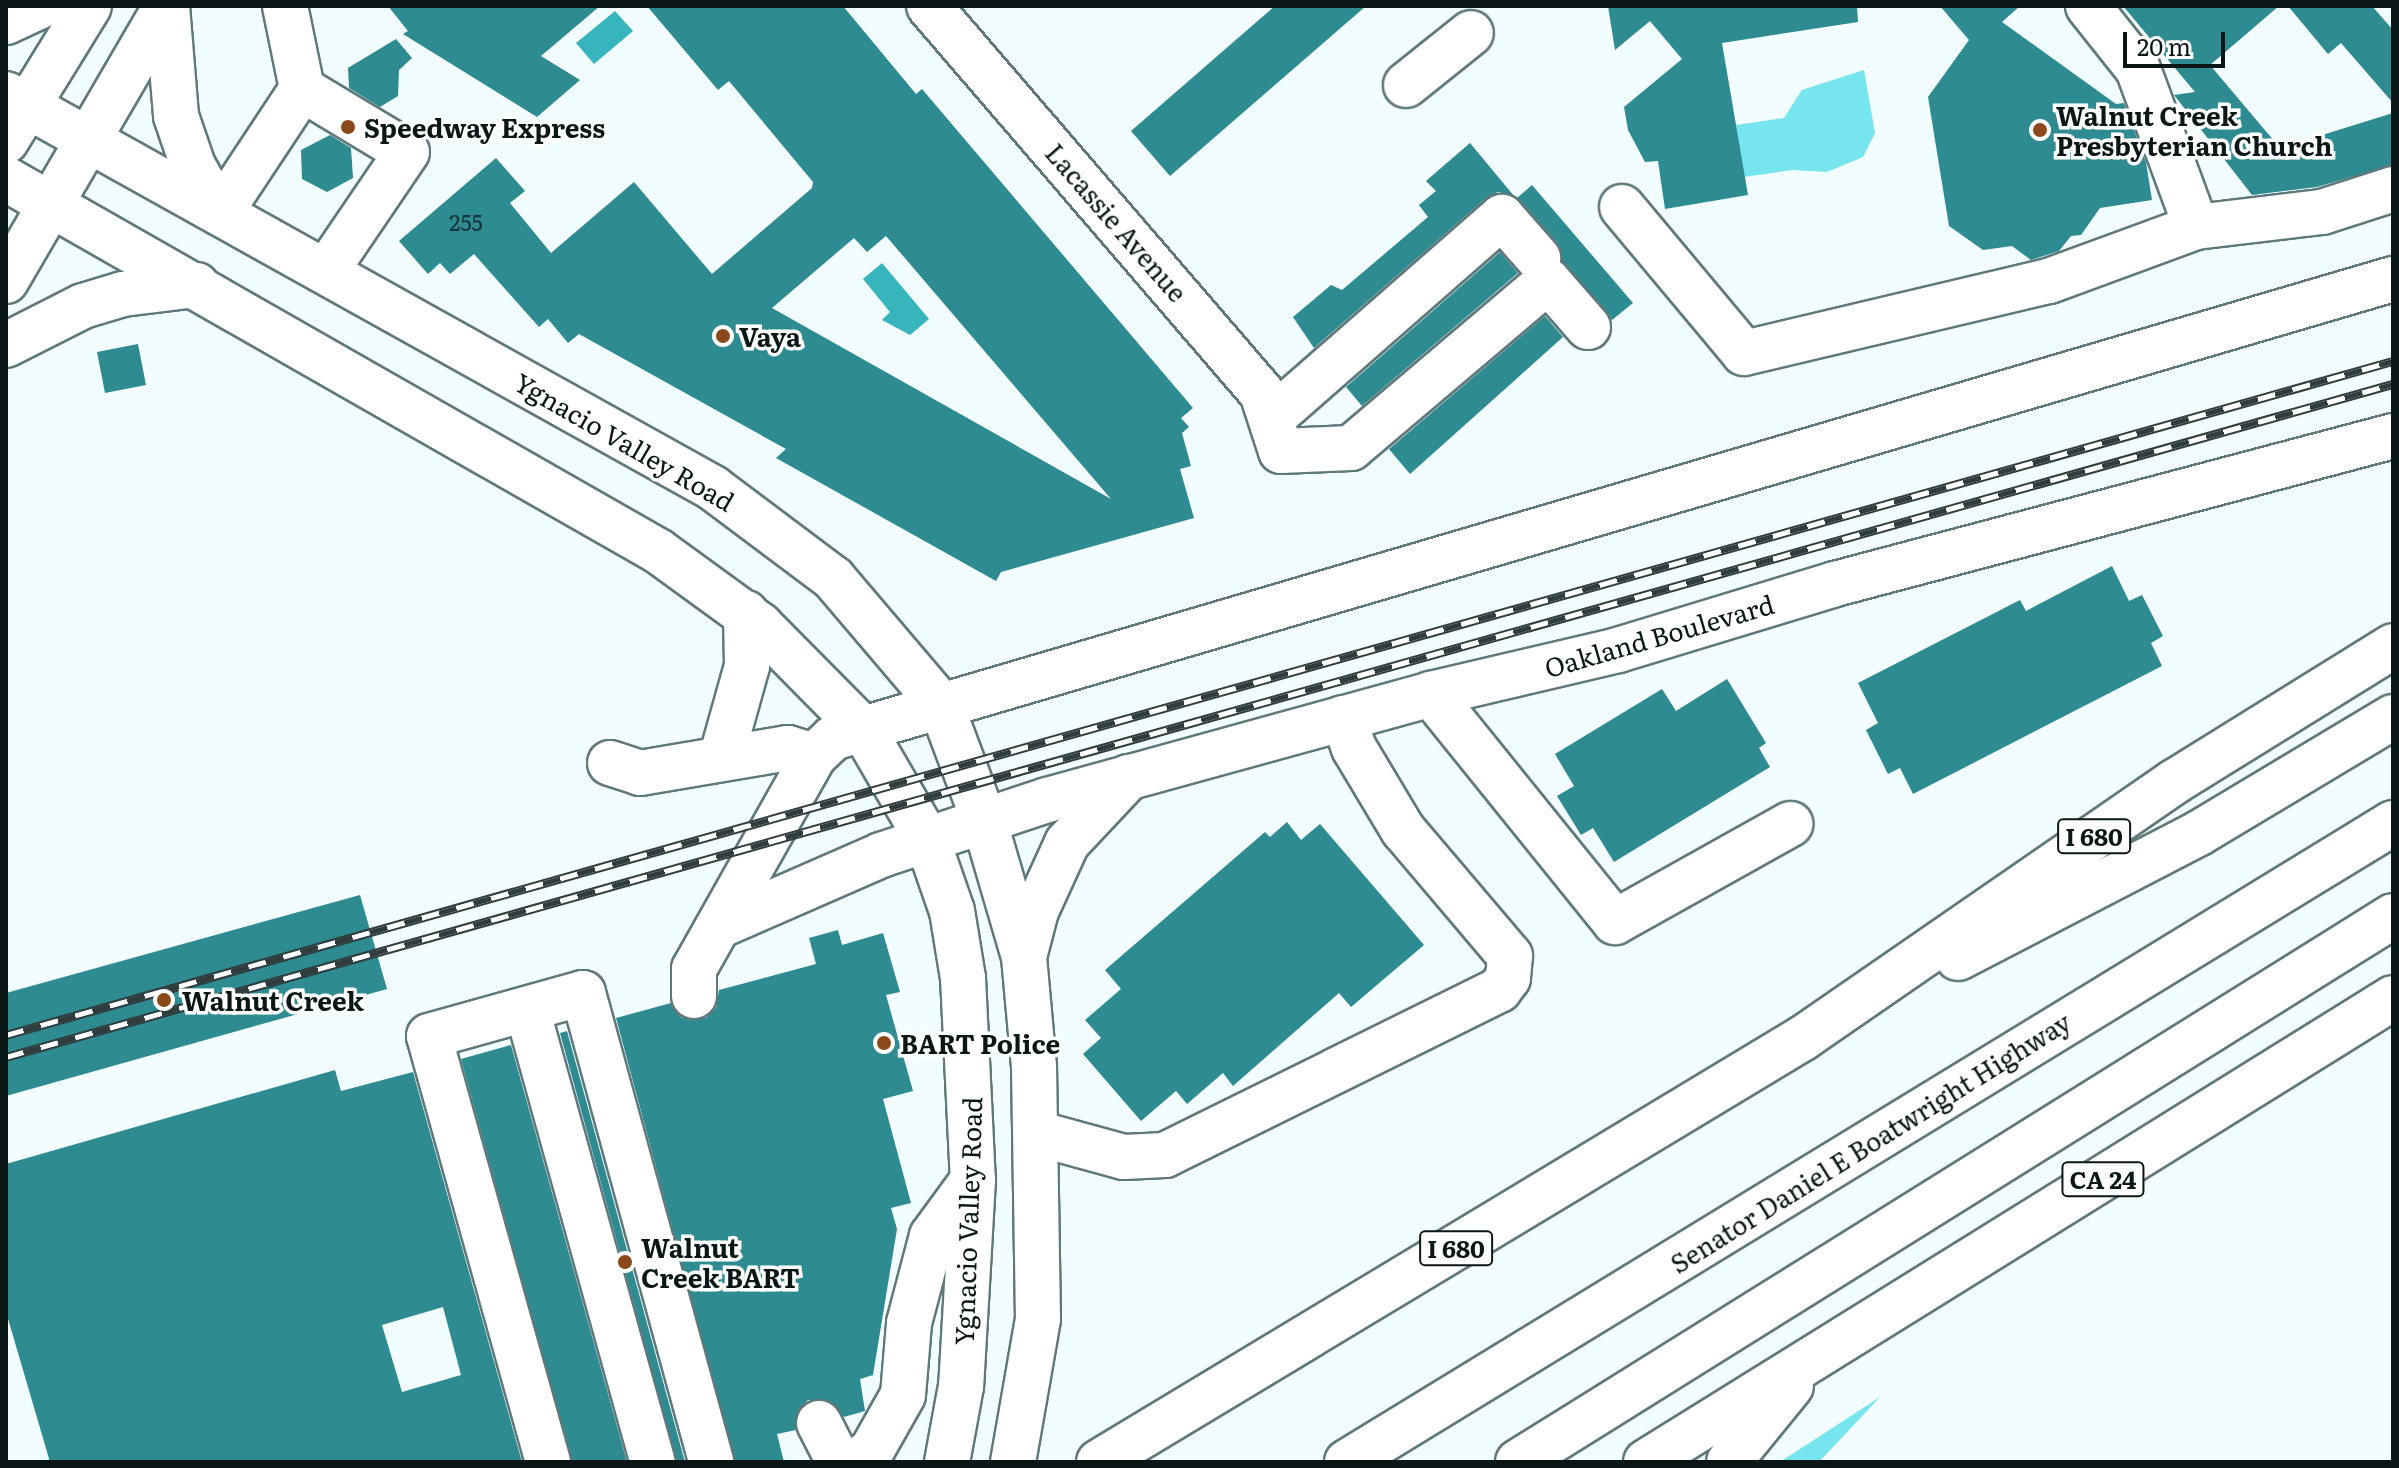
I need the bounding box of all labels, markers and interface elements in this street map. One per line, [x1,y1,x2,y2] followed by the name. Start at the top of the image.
[2127,16,2229,66] scale bar
[2137,28,2191,63] text: 20 m
[2056,99,2332,160] place label: Walnut Creek Presbyterian Church
[364,111,605,143] place label: Speedway Express
[339,118,357,136] marker: Speedway Express
[2031,121,2049,139] marker: Walnut Creek Presbyterian Church
[1040,137,1194,307] street label: Lacassie Avenue
[449,209,483,235] house number: 255
[739,320,801,352] place label: Vaya
[714,327,732,345] marker: Vaya
[510,365,740,517] street label: Ygnacio Valley Road
[1541,587,1777,683] street label: Oakland Boulevard
[2056,816,2132,856] road number: I 680
[182,984,364,1016] place label: Walnut Creek
[153,989,175,1011] marker: Walnut Creek
[1664,1005,2076,1279] street label: Senator Daniel E Boatwright Highway
[900,1027,1060,1059] place label: BART Police
[875,1034,893,1052] marker: BART Police
[947,1096,987,1346] street label: Ygnacio Valley Road
[2061,1159,2145,1199] road number: CA 24
[1418,1228,1494,1268] road number: I 680
[641,1231,800,1292] place label: Walnut Creek BART
[616,1253,634,1271] marker: Walnut Creek BART

